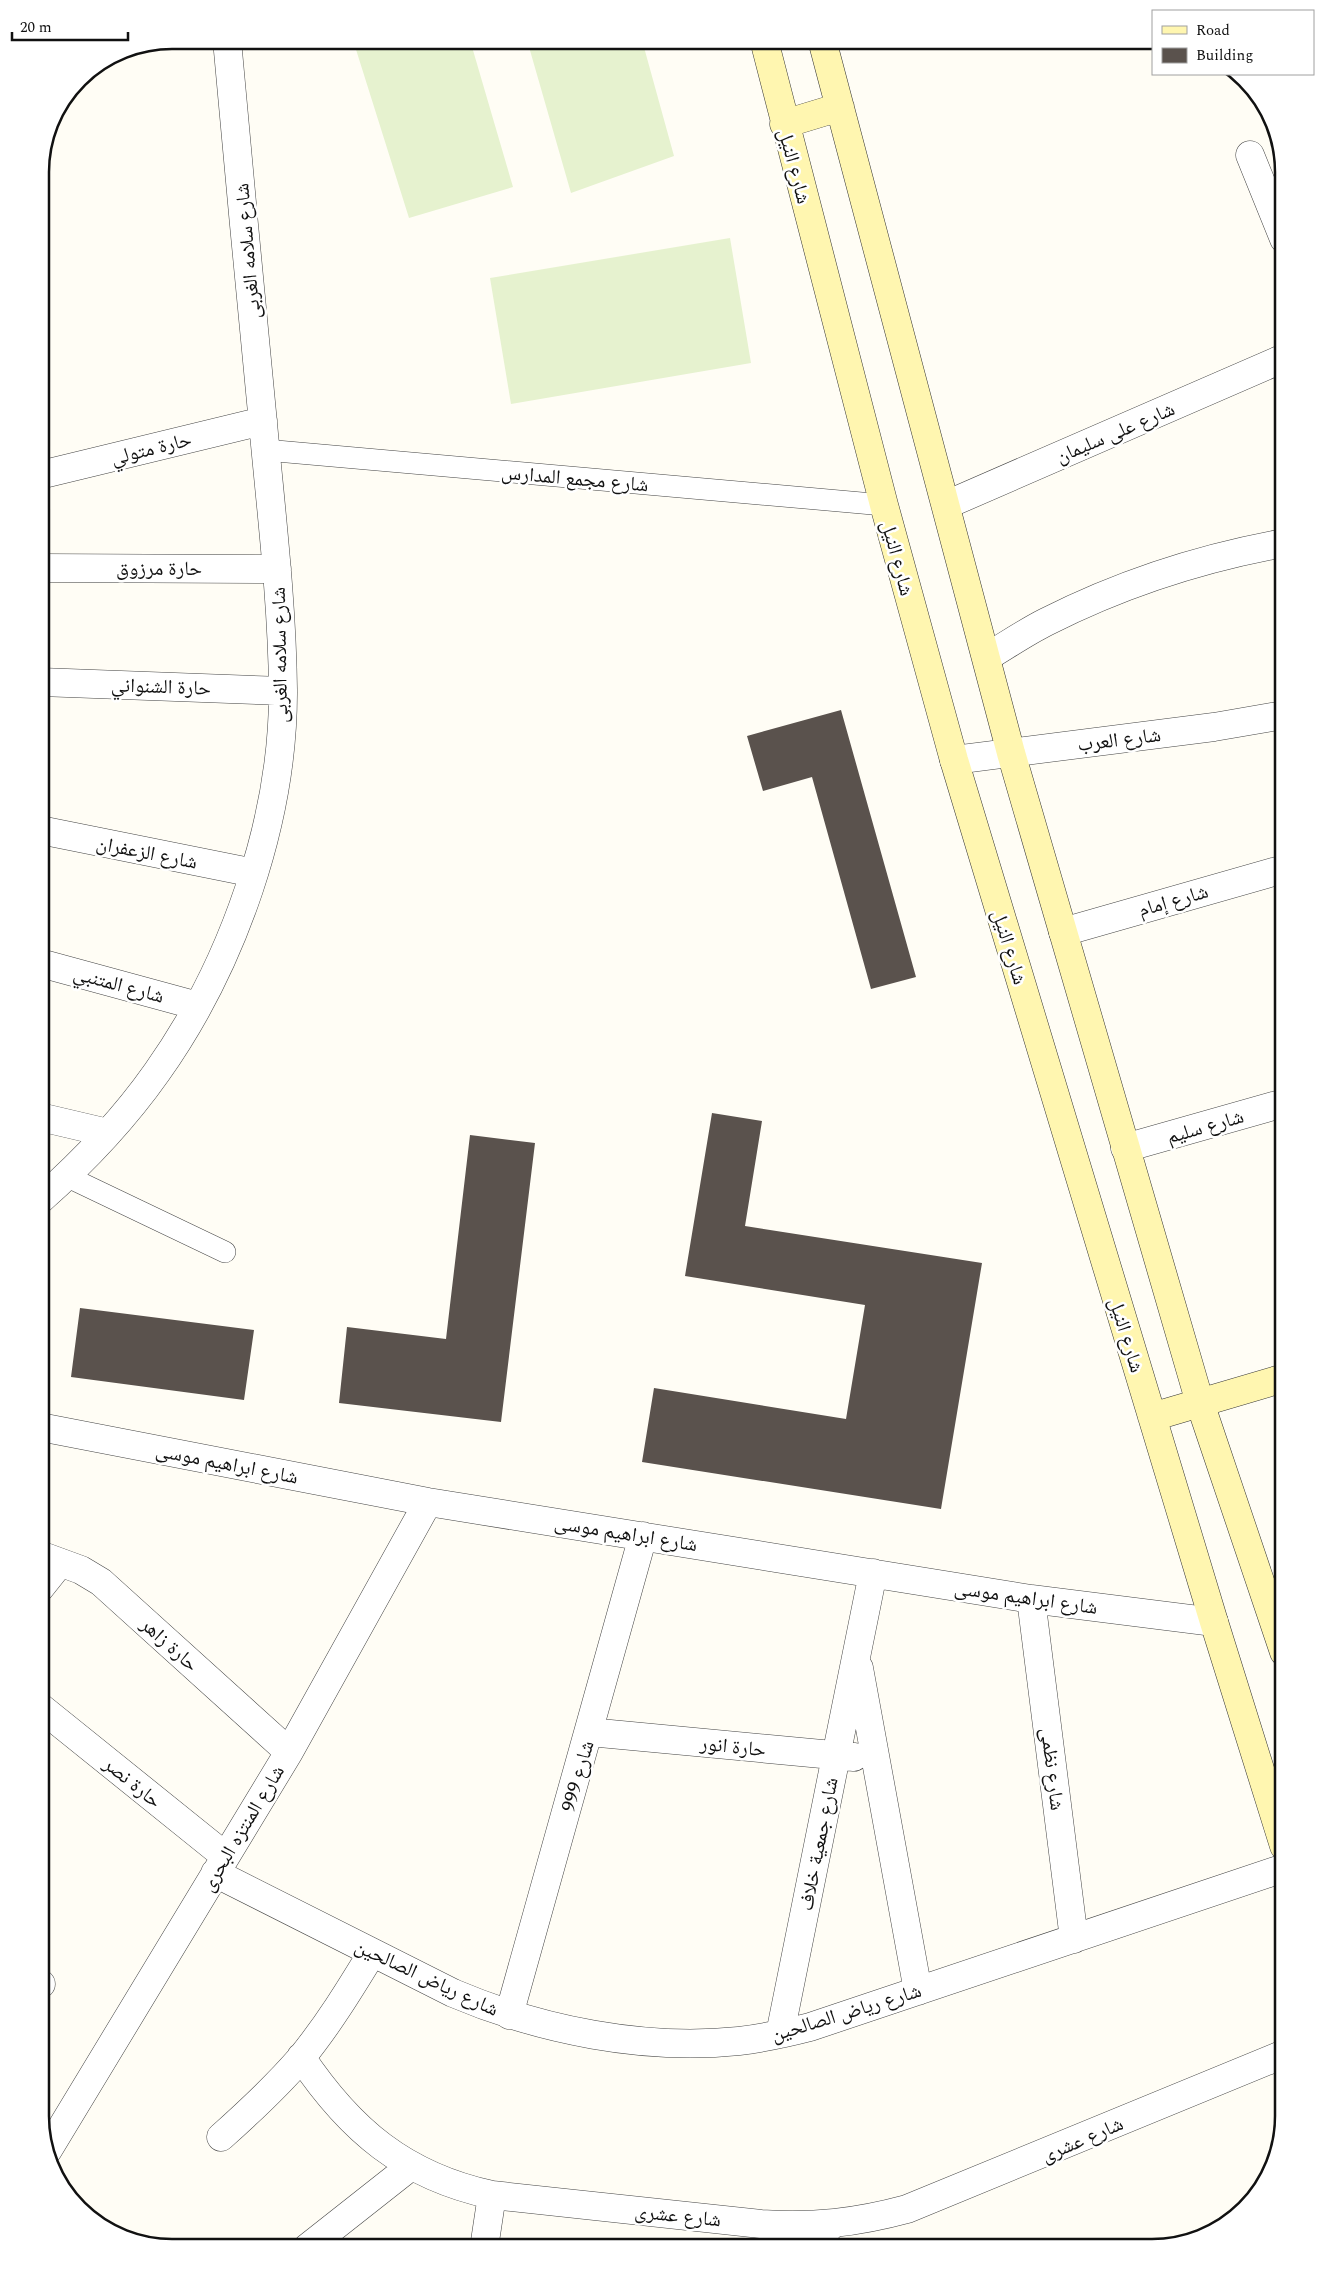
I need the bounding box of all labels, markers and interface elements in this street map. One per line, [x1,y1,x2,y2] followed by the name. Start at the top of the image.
[12,10,129,42] scale bar
[1152,10,1314,75] legend
[20,16,52,39] text: 20 m
[1196,19,1230,42] text: Road
[1196,44,1253,67] text: Building
[770,125,818,207] street label: شارع النيل
[227,182,269,320] street label: شارع سلامه الغربى
[1051,394,1180,472] street label: شارع على سليمان
[108,424,195,474] street label: حارة متولي
[500,458,650,500] street label: شارع مجمع المدارس
[873,517,921,599] street label: شارع النيل
[116,554,202,584] street label: حارة مرزوق
[264,587,296,723] street label: شارع سلامه الغربى
[110,670,212,704] street label: حارة الشنواني
[1076,720,1163,760] street label: شارع العرب
[94,828,200,877] street label: شارع الزعفران
[1135,877,1212,925] street label: شارع إمام
[983,906,1035,988] street label: شارع النيل
[70,958,167,1012] street label: شارع المتنبي
[1163,1102,1247,1152] street label: شارع سليم
[1100,1294,1152,1376] street label: شارع النيل
[153,1435,301,1492] street label: شارع ابراهيم موسى
[552,1508,700,1560] street label: شارع ابراهيم موسى
[952,1573,1099,1623] street label: شارع ابراهيم موسى
[133,1610,205,1679] street label: حارة زاهر
[1032,1726,1072,1812] street label: شارع نظمى
[698,1729,768,1765] street label: حارة انور
[553,1737,602,1816] street label: شارع 999
[96,1749,168,1816] street label: حارة نصر
[193,1759,293,1898] street label: شارع المنتزه البحرى
[791,1775,847,1914] street label: شارع جمعية خلاف
[350,1931,503,2024] street label: شارع رياض الصالحين
[767,1976,925,2050] street label: شارع رياض الصالحين
[1037,2109,1128,2171] street label: شارع عشرى
[633,2197,723,2235] street label: شارع عشرى

